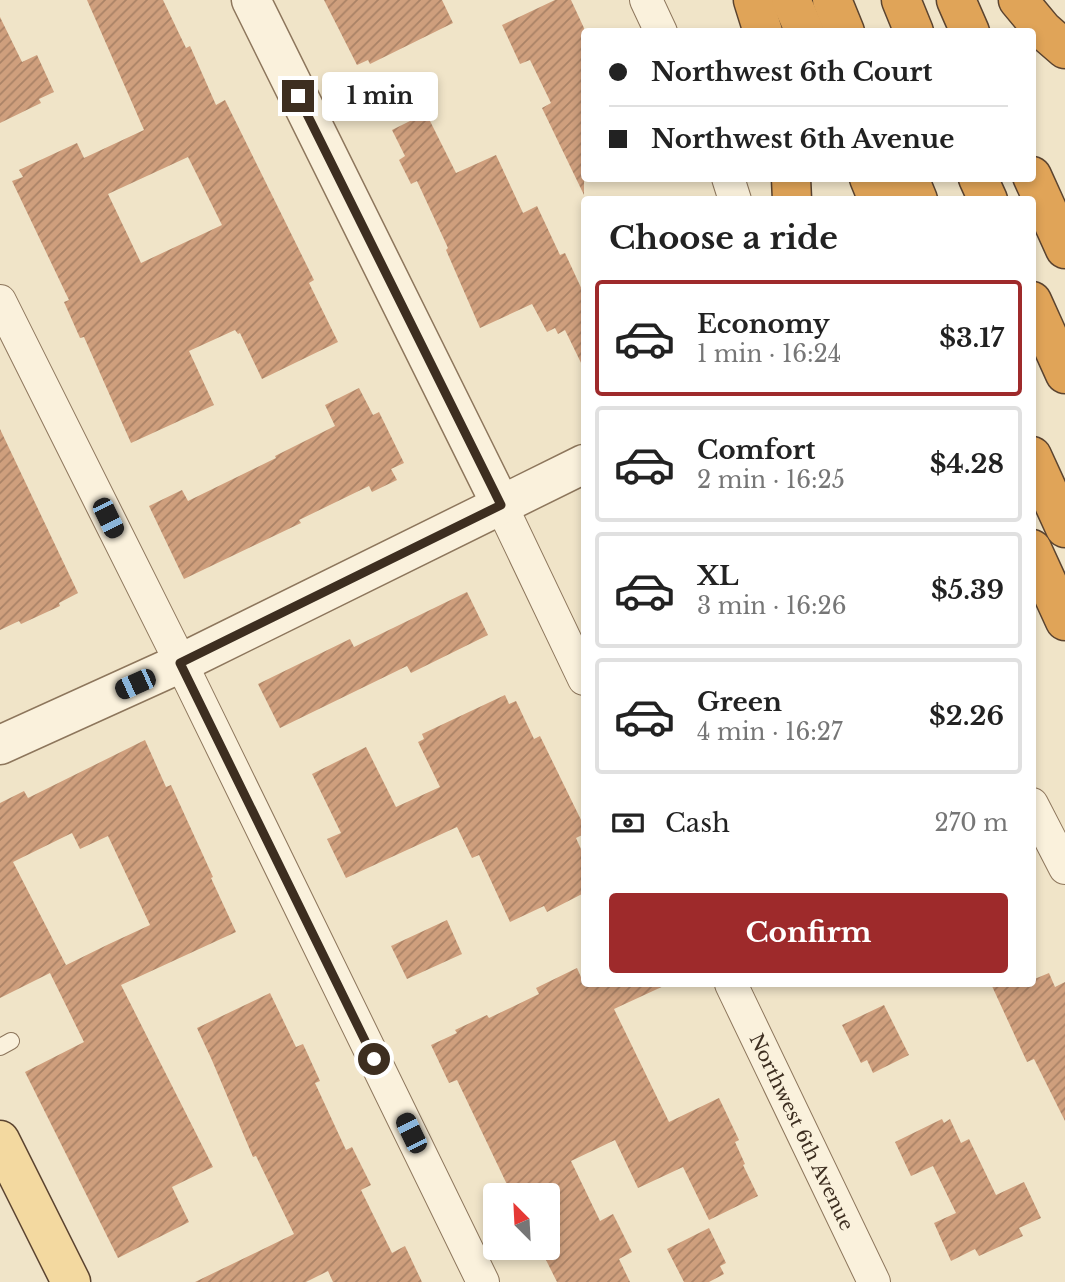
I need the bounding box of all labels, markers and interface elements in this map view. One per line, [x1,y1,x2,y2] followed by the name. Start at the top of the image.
[651,56,932,88] text: Northwest 6th Court
[322,72,438,120] callout: 1 min
[282,80,314,112] route end
[347,82,413,110] text: 1 min
[651,123,954,155] text: Northwest 6th Avenue
[609,218,838,258] text: Choose a ride
[613,307,676,370] icon: car
[697,308,830,340] text: Economy
[939,322,1004,354] text: $3.17
[697,340,841,368] text: 1 min · 16:24
[613,433,676,496] icon: car
[697,434,815,466] text: Comfort
[930,448,1004,480] text: $4.28
[697,466,845,494] text: 2 min · 16:25
[90,495,127,541] car
[613,559,676,622] icon: car
[697,560,739,592] text: XL
[931,574,1004,606] text: $5.39
[697,592,846,620] text: 3 min · 16:26
[112,666,159,702] car
[613,685,676,748] icon: car
[697,686,782,718] text: Green
[929,700,1004,732] text: $2.26
[697,718,843,746] text: 4 min · 16:27
[609,804,647,842] icon: cash
[665,807,730,839] text: Cash
[935,809,1008,837] text: 270 m
[609,893,1008,973] button: Confirm
[744,1030,859,1234] street label: Northwest 6th Avenue
[358,1043,390,1075] route start
[393,1110,430,1156] car
[483,1183,560,1260] north arrow
[483,1183,560,1260] map controls

